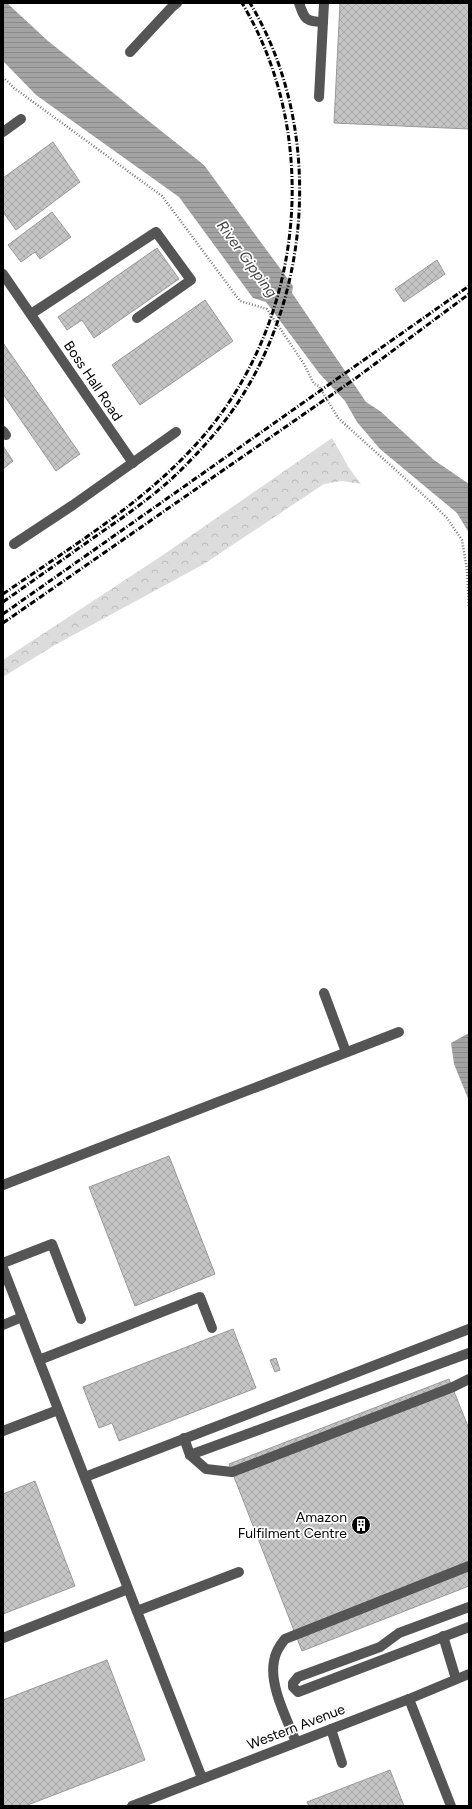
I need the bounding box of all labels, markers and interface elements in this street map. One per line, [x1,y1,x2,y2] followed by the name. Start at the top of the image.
[213,217,281,301] water label: River Gipping
[60,338,126,424] street label: Boss Hall Road
[238,1509,347,1542] place label: Amazon Fulfilment Centre
[350,1514,372,1536] building icon: Amazon Fulfilment Centre
[245,1700,348,1753] street label: Western Avenue

